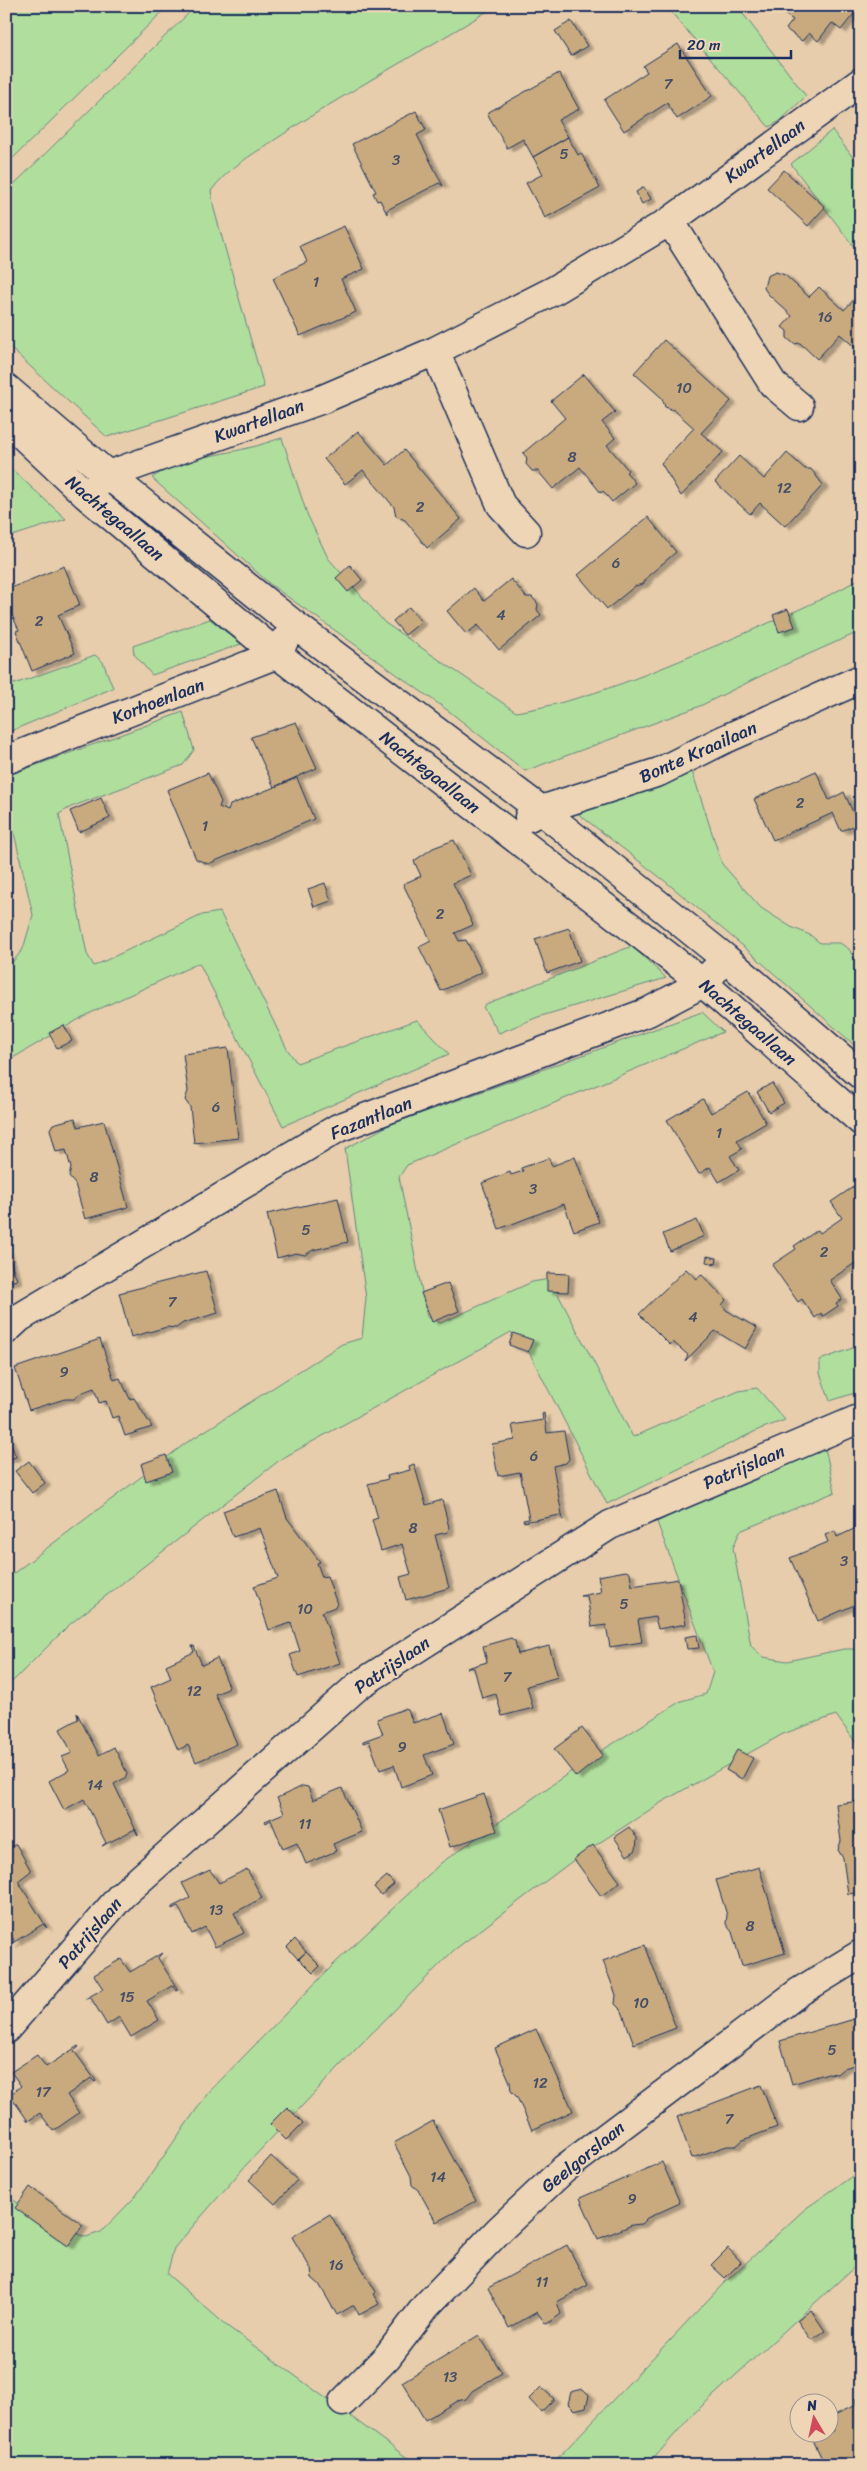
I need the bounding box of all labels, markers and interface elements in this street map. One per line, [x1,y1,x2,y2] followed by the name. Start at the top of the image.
[680,28,791,60] scale bar
[687,32,721,58] text: 20 m
[664,71,674,97] house number: 7
[717,110,813,192] street label: Kwartellaan
[559,141,569,167] house number: 5
[392,147,400,173] house number: 3
[313,269,319,295] house number: 1
[818,304,832,330] house number: 16
[676,375,692,401] house number: 10
[209,390,309,452] street label: Kwartellaan
[567,444,577,470] house number: 8
[58,467,172,570] street label: Nachtegaallaan
[776,475,792,501] house number: 12
[416,494,425,520] house number: 2
[612,550,620,576] house number: 6
[496,602,506,628] house number: 4
[35,608,44,634] house number: 2
[107,669,209,733] street label: Korhoenlaan
[634,712,762,792] street label: Bonte Kraailaan
[372,722,488,822] street label: Nachtegaallaan
[796,790,805,816] house number: 2
[202,813,208,839] house number: 1
[436,901,445,927] house number: 2
[692,970,805,1074] street label: Nachtegaallaan
[325,1087,417,1149] street label: Fazantlaan
[212,1094,220,1120] house number: 6
[716,1120,722,1146] house number: 1
[89,1164,99,1190] house number: 8
[529,1176,537,1202] house number: 3
[301,1217,311,1243] house number: 5
[820,1239,829,1265] house number: 2
[168,1289,178,1315] house number: 7
[688,1304,698,1330] house number: 4
[59,1359,69,1385] house number: 9
[698,1435,790,1499] street label: Patrijslaan
[530,1443,538,1469] house number: 6
[408,1515,418,1541] house number: 8
[840,1548,848,1574] house number: 3
[619,1591,629,1617] house number: 5
[297,1596,313,1622] house number: 10
[347,1627,437,1703] street label: Patrijslaan
[503,1664,513,1690] house number: 7
[186,1678,202,1704] house number: 12
[397,1734,407,1760] house number: 9
[87,1772,103,1798] house number: 14
[299,1811,311,1837] house number: 11
[49,1890,131,1976] street label: Patrijslaan
[209,1897,223,1923] house number: 13
[745,1913,755,1939] house number: 8
[119,1984,135,2010] house number: 15
[633,1990,649,2016] house number: 10
[827,2037,837,2063] house number: 5
[532,2070,548,2096] house number: 12
[35,2079,52,2105] house number: 17
[725,2106,735,2132] house number: 7
[533,2112,633,2201] street label: Geelgorslaan
[430,2164,446,2190] house number: 14
[627,2186,637,2212] house number: 9
[329,2252,343,2278] house number: 16
[536,2269,548,2295] house number: 11
[443,2364,457,2390] house number: 13
[804,2393,819,2419] text: N
[790,2394,840,2444] north arrow

